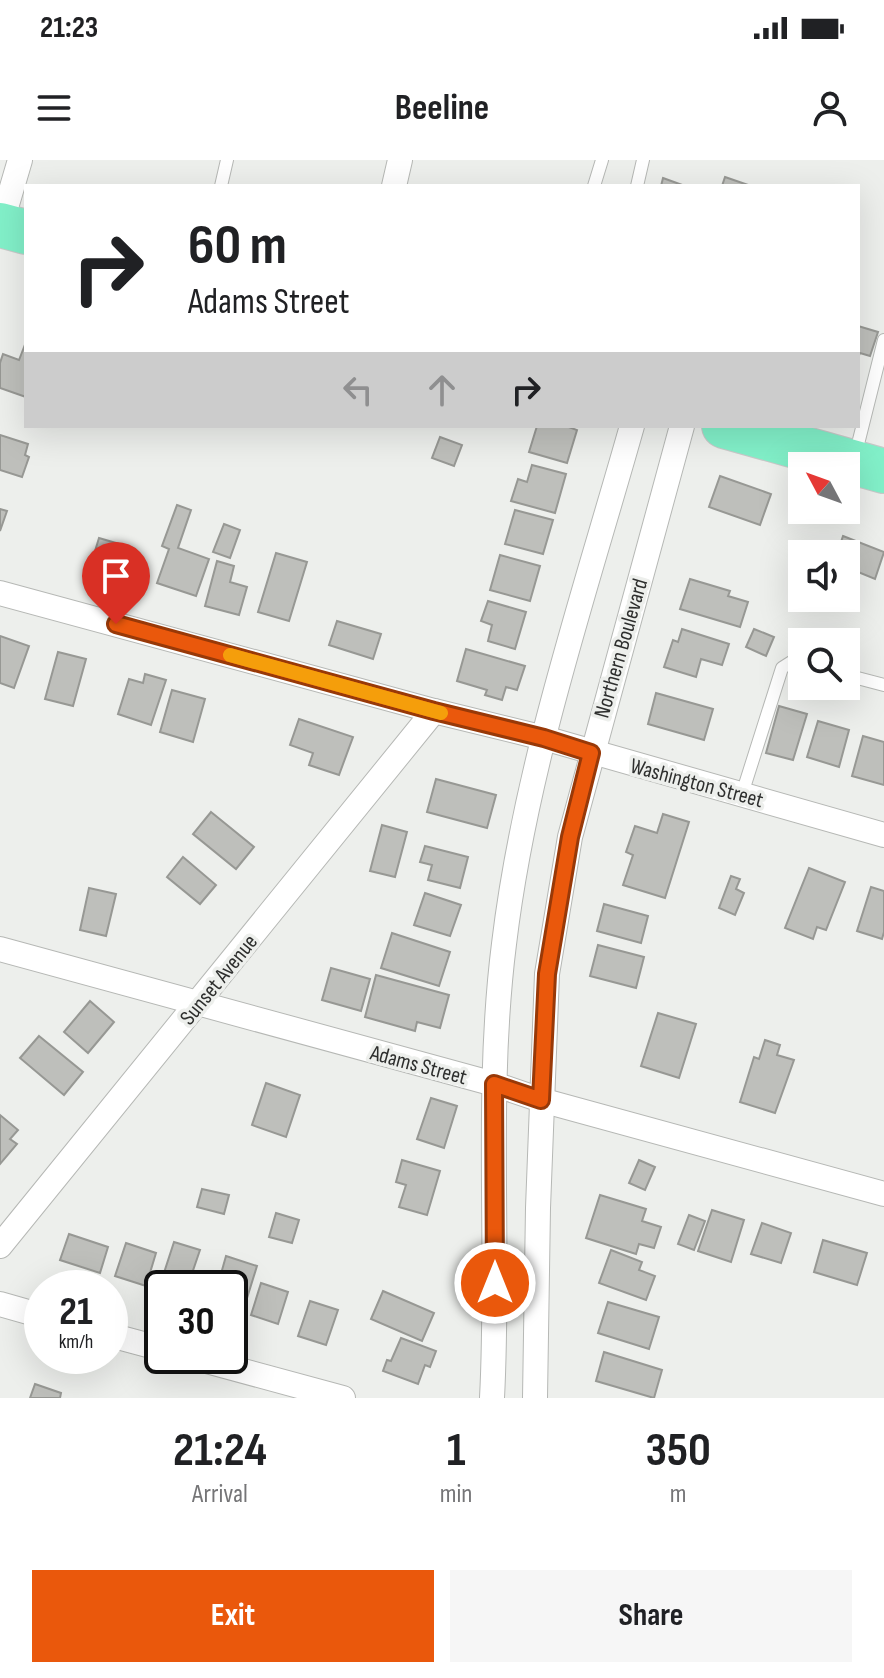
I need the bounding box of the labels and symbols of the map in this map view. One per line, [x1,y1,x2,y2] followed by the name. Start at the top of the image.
[788,452,860,524] north arrow
[82,542,150,624] pin
[589,576,654,721] street label: Northern Boulevard
[627,753,766,814] street label: Washington Street
[174,929,264,1031] street label: Sunset Avenue
[366,1039,470,1091] street label: Adams Street
[453,1241,537,1325] position arrow
[144,1270,248,1374] speed limit sign: 30

